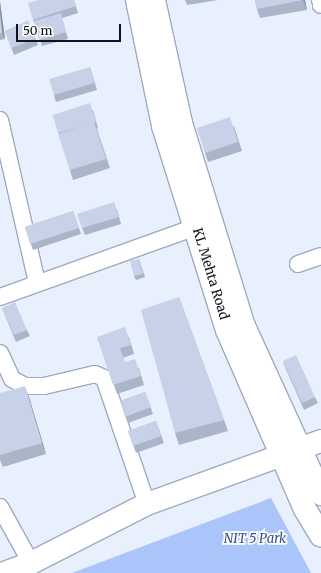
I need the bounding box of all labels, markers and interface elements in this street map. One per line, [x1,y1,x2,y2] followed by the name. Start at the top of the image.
[18,16,123,42] scale bar
[23,23,52,38] text: 50 m
[189,226,231,322] street label: KL Mehta Road
[224,531,286,547] park label: NIT 5 Park

